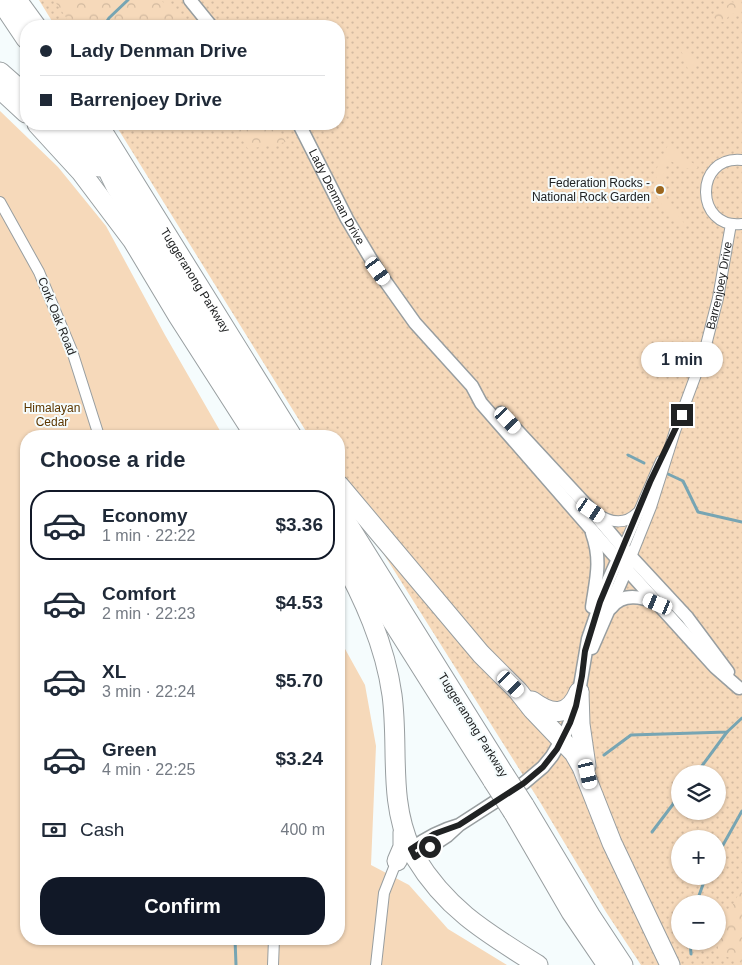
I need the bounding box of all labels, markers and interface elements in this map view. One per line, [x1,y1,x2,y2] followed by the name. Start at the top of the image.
[70,40,247,61] text: Lady Denman Drive
[70,89,222,110] text: Barrenjoey Drive
[306,147,368,247] street label: Lady Denman Drive
[532,176,650,204] place label: Federation Rocks - National Rock Garden
[654,184,666,196] marker: Federation Rocks - National Rock Garden
[157,225,233,335] street label: Tuggeranong Parkway
[703,240,735,331] street label: Barrenjoey Drive
[363,254,392,288] car
[35,275,79,357] street label: Cork Oak Road
[641,342,723,378] callout: 1 min
[661,351,703,368] text: 1 min
[24,401,80,429] park label: Himalayan Cedar
[492,404,523,436] car
[671,404,693,426] route end
[40,447,185,472] text: Choose a ride
[574,495,607,525] car
[42,503,87,548] icon: car
[102,505,188,526] text: Economy
[275,514,323,535] text: $3.36
[102,527,195,544] text: 1 min · 22:22
[42,581,87,626] icon: car
[102,583,176,604] text: Comfort
[641,591,674,617] car
[275,592,323,613] text: $4.53
[102,605,195,622] text: 2 min · 22:23
[42,659,87,704] icon: car
[102,661,126,682] text: XL
[495,668,526,700] car
[275,670,323,691] text: $5.70
[435,670,511,780] street label: Tuggeranong Parkway
[102,683,195,700] text: 3 min · 22:24
[42,737,87,782] icon: car
[102,739,157,760] text: Green
[275,748,323,769] text: $3.24
[577,758,598,790] car
[102,761,195,778] text: 4 min · 22:25
[671,765,726,950] map controls
[671,765,726,820] button: layers
[40,816,68,844] icon: cash
[80,819,124,840] text: Cash
[281,821,325,838] text: 400 m
[671,830,726,885] button: +
[419,836,441,858] route start
[40,877,325,935] button: Confirm
[671,895,726,950] button: −

